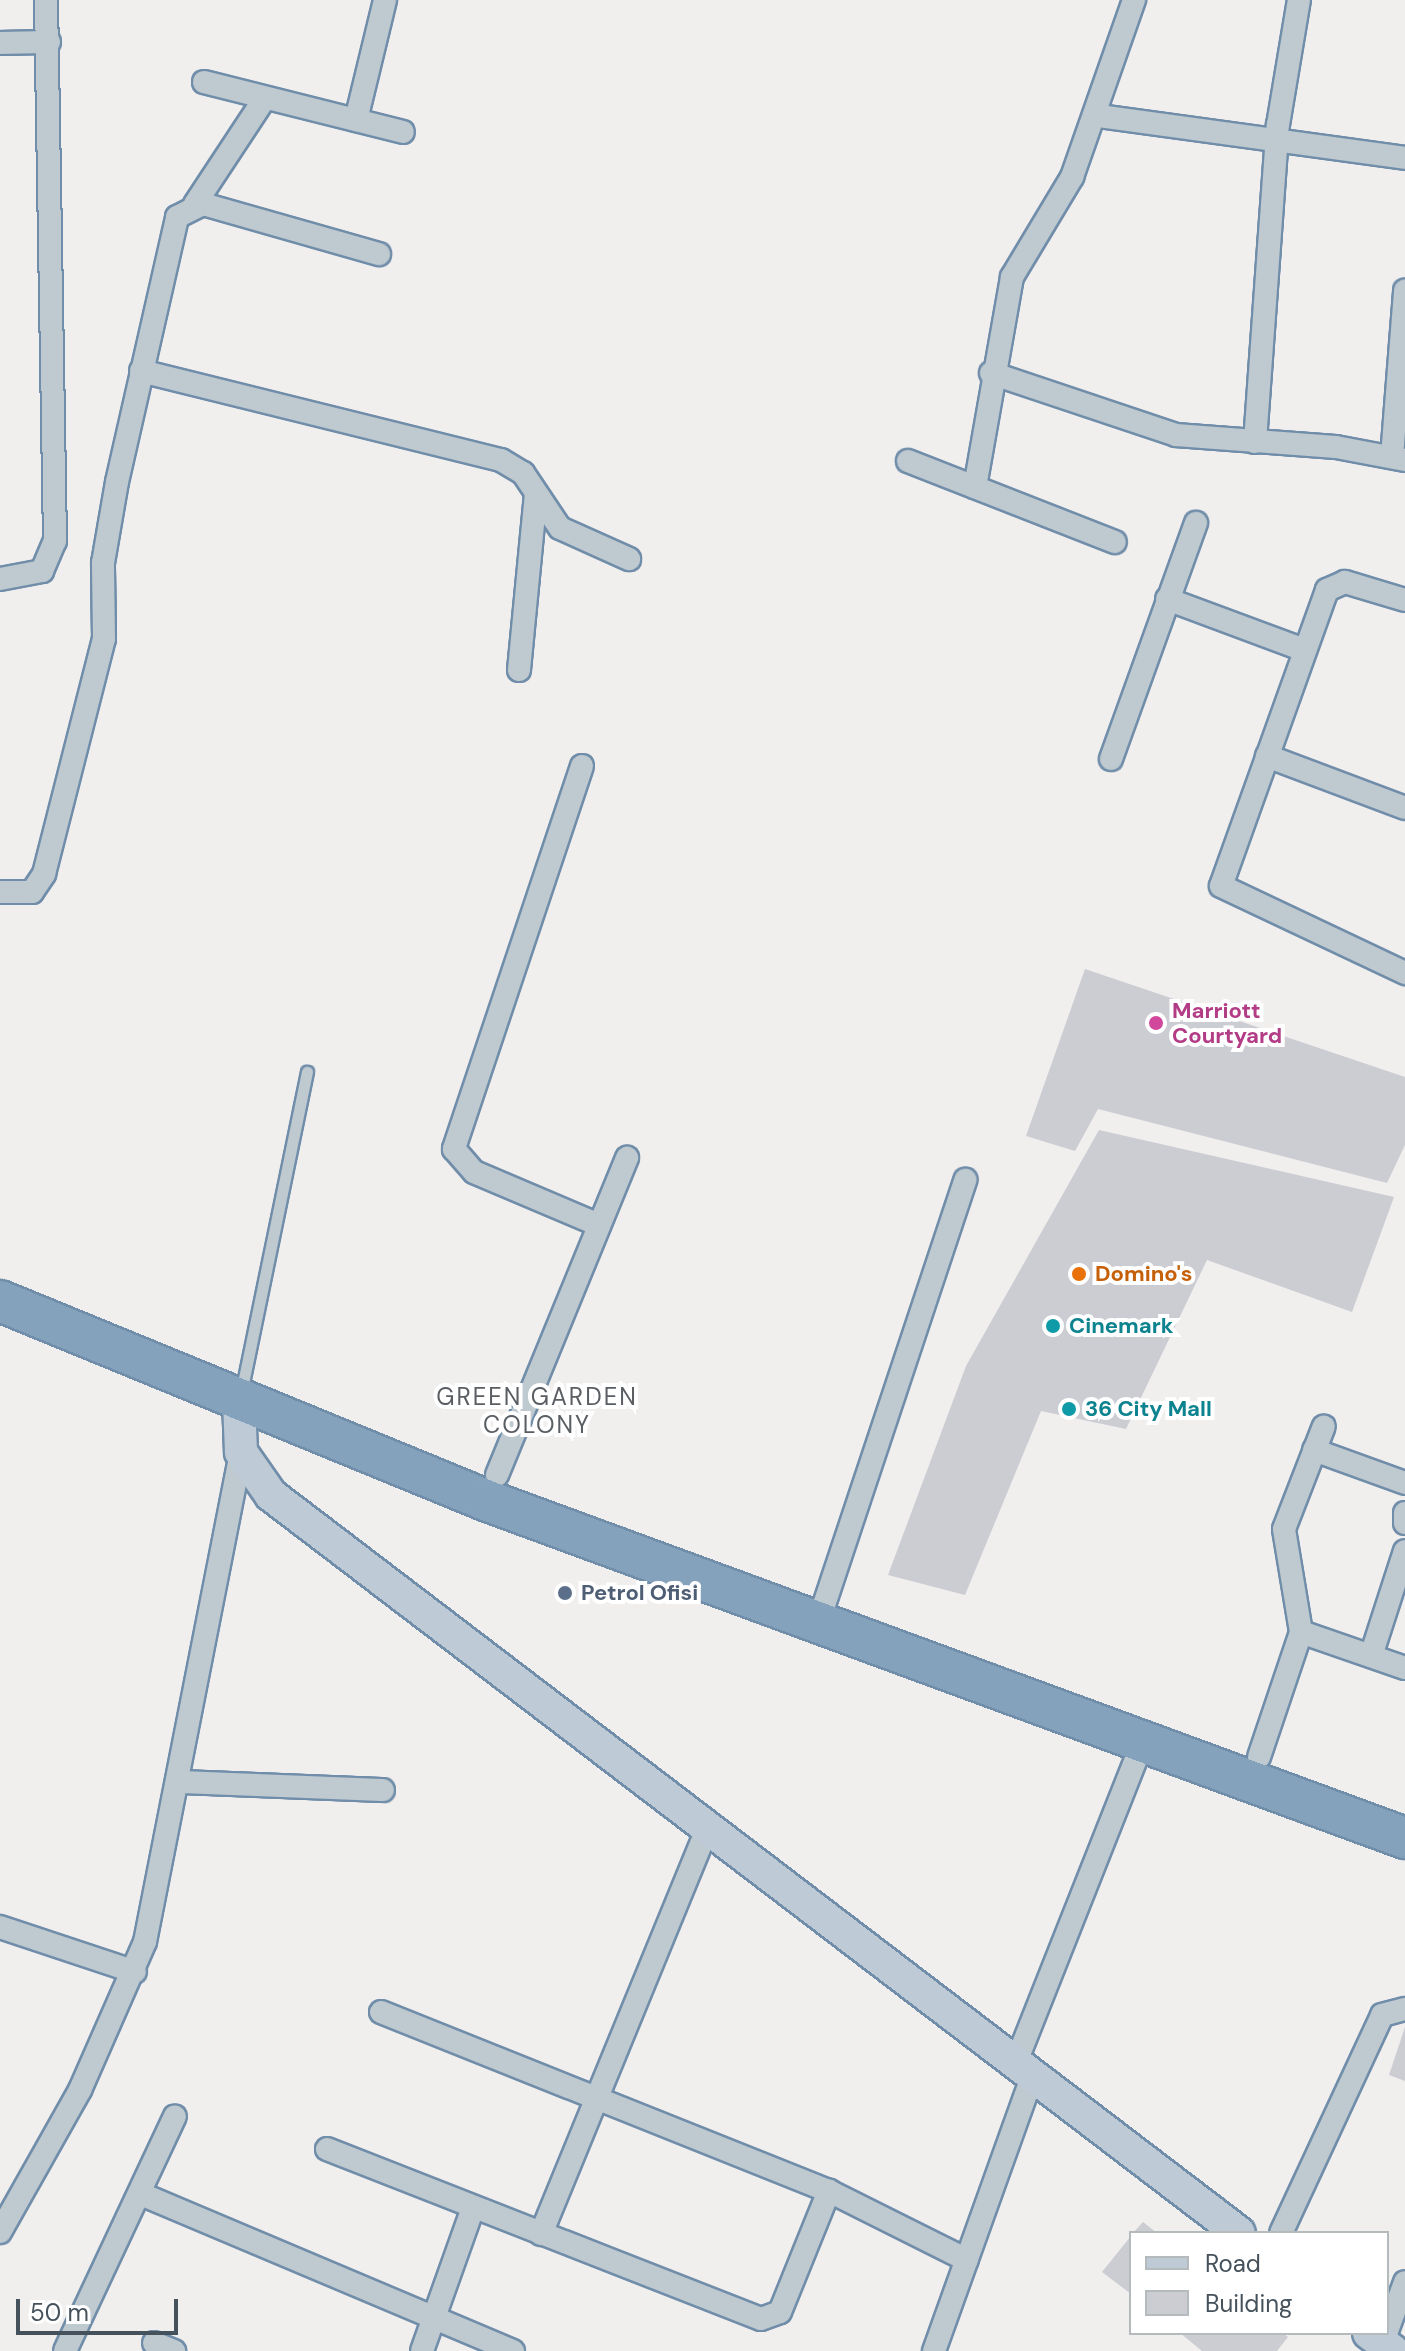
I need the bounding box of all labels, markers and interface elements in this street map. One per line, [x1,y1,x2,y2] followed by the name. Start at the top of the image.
[1172,997,1282,1048] place label: Marriott Courtyard
[1147,1014,1165,1032] marker: Marriott Courtyard
[1095,1261,1193,1287] place label: Domino's
[1070,1265,1088,1283] marker: Domino's
[1069,1313,1173,1339] place label: Cinemark
[1044,1317,1062,1335] marker: Cinemark
[436,1383,638,1439] district label: GREEN GARDEN COLONY
[1085,1396,1212,1422] place label: 36 City Mall
[1060,1400,1078,1418] marker: 36 City Mall
[581,1580,698,1606] place label: Petrol Ofisi
[556,1584,574,1602] marker: Petrol Ofisi
[1129,2231,1389,2335] legend
[1205,2248,1261,2279] text: Road
[20,2283,182,2333] scale bar
[1205,2288,1292,2319] text: Building
[30,2297,89,2328] text: 50 m

